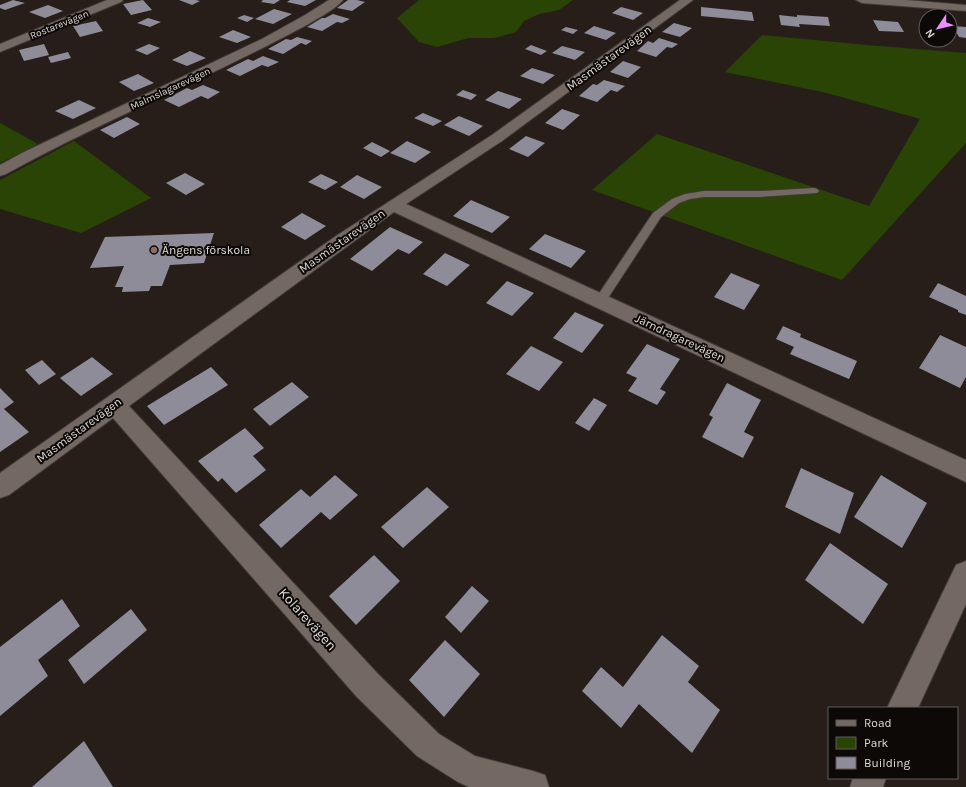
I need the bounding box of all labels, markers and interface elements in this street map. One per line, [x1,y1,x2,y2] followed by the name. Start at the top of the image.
[28,8,90,42] street label: Rostarevägen
[918,8,958,48] north arrow
[564,22,654,94] street label: Masmästarevägen
[923,26,938,40] text: N
[128,65,212,113] street label: Malmslagarevägen
[296,206,388,276] street label: Masmästarevägen
[162,243,250,257] place label: Ängens förskola
[149,245,159,255] marker: Ängens förskola
[633,311,727,365] street label: Järndragarevägen
[34,394,124,466] street label: Masmästarevägen
[275,585,340,654] street label: Kolarevägen
[828,707,958,779] legend
[864,716,892,730] text: Road
[864,736,889,750] text: Park
[864,756,911,770] text: Building

